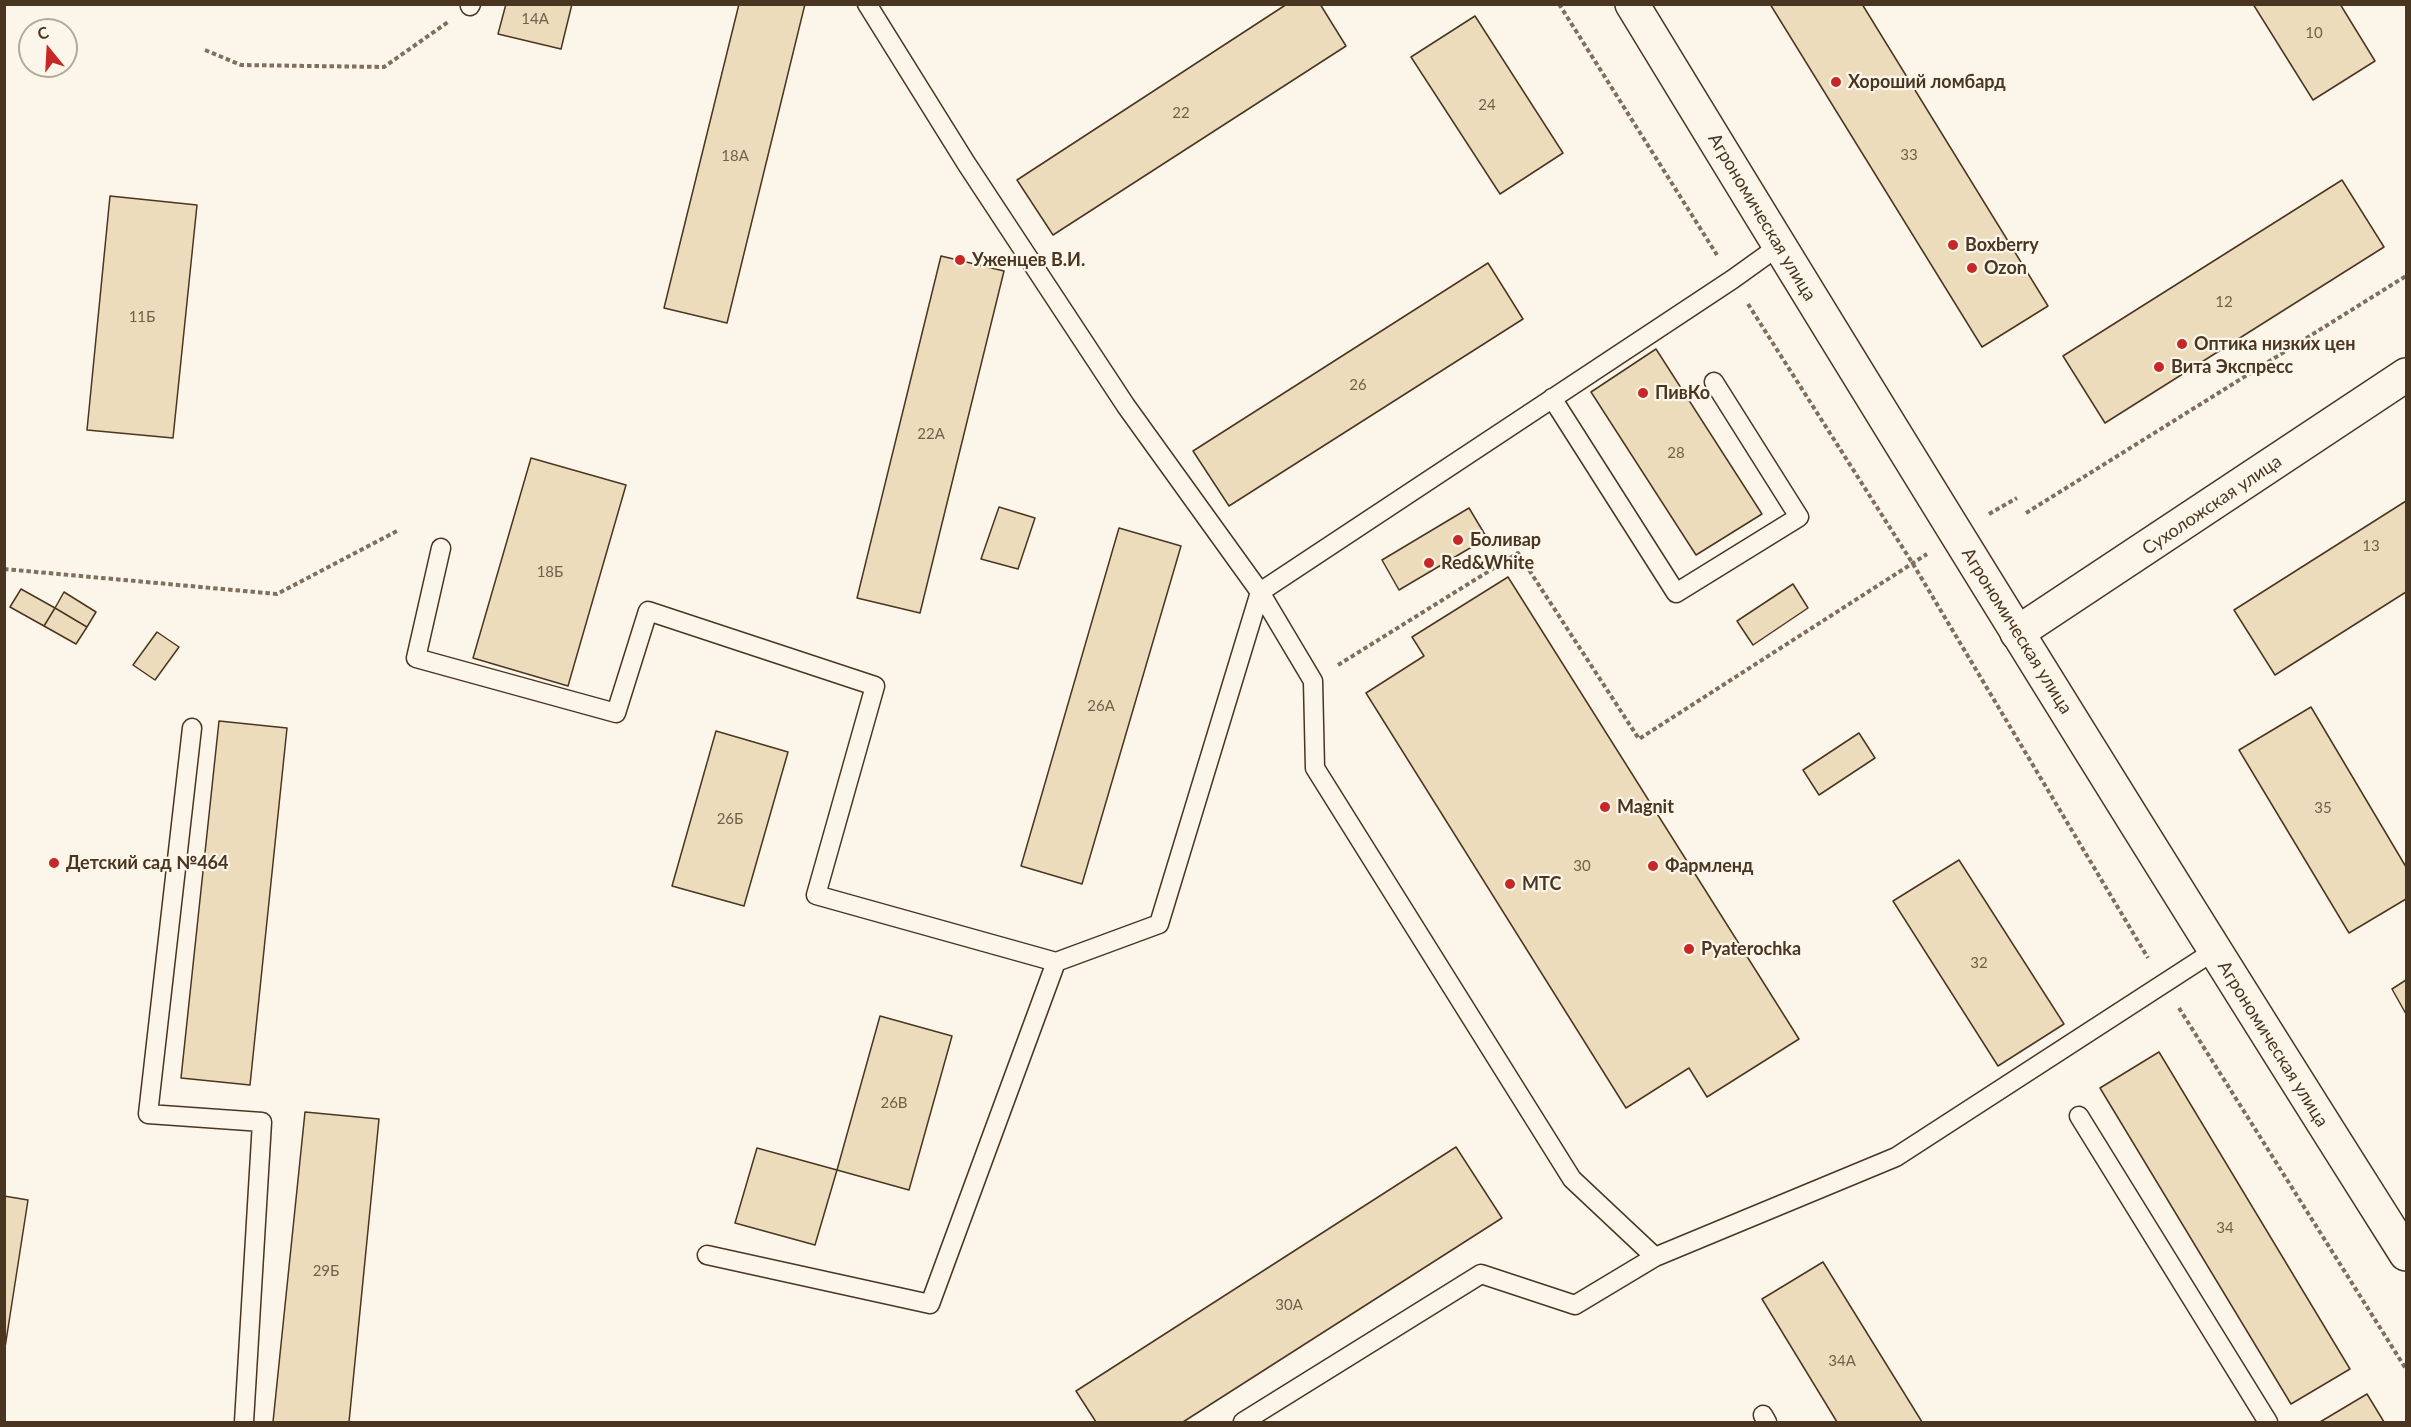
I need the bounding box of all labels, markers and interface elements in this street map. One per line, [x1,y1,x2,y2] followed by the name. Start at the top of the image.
[521,10,549,28] house number: 14А
[18,18,78,78] north arrow
[35,22,51,43] text: С
[2305,24,2323,42] house number: 10
[1848,71,2006,93] place label: Хороший ломбард
[1829,75,1843,89] marker: Хороший ломбард
[1478,96,1496,114] house number: 24
[1172,104,1190,122] house number: 22
[1703,129,1821,305] street label: Агрономическая улица
[1900,146,1918,164] house number: 33
[721,147,749,165] house number: 18А
[1965,234,2039,256] place label: Boxberry
[1946,238,1960,252] marker: Boxberry
[972,249,1085,271] place label: Уженцев В.И.
[953,253,967,267] marker: Уженцев В.И.
[1984,257,2027,279] place label: Ozon
[1965,261,1979,275] marker: Ozon
[2215,293,2233,311] house number: 12
[129,308,155,326] house number: 11Б
[2194,333,2355,355] place label: Оптика низких цен
[2175,337,2189,351] marker: Оптика низких цен
[2171,356,2293,378] place label: Вита Экспресс
[2152,360,2166,374] marker: Вита Экспресс
[1349,376,1367,394] house number: 26
[1655,382,1710,404] place label: ПивКо
[1636,386,1650,400] marker: ПивКо
[917,425,945,443] house number: 22А
[1667,444,1685,462] house number: 28
[2138,450,2286,560] street label: Сухоложская улица
[1470,529,1541,551] place label: Боливар
[1451,533,1465,547] marker: Боливар
[2362,537,2380,555] house number: 13
[1957,544,2077,718] street label: Агрономическая улица
[1441,552,1534,574] place label: Red&White
[1422,556,1436,570] marker: Red&White
[537,563,563,581] house number: 18Б
[1087,697,1115,715] house number: 26А
[1617,796,1674,818] place label: Magnit
[2314,799,2332,817] house number: 35
[1598,800,1612,814] marker: Magnit
[717,810,743,828] house number: 26Б
[66,852,229,874] place label: Детский сад №464
[1665,855,1754,877] place label: Фармленд
[47,856,61,870] marker: Детский сад №464
[1573,857,1591,875] house number: 30
[1646,859,1660,873] marker: Фармленд
[1522,873,1561,895] place label: МТС
[1503,877,1517,891] marker: МТС
[1701,938,1801,960] place label: Pyaterochka
[1682,942,1696,956] marker: Pyaterochka
[1970,954,1988,972] house number: 32
[2213,957,2333,1131] street label: Агрономическая улица
[880,1094,908,1112] house number: 26В
[2216,1219,2234,1237] house number: 34
[313,1262,339,1280] house number: 29Б
[1275,1296,1303,1314] house number: 30А
[1828,1352,1856,1370] house number: 34А

